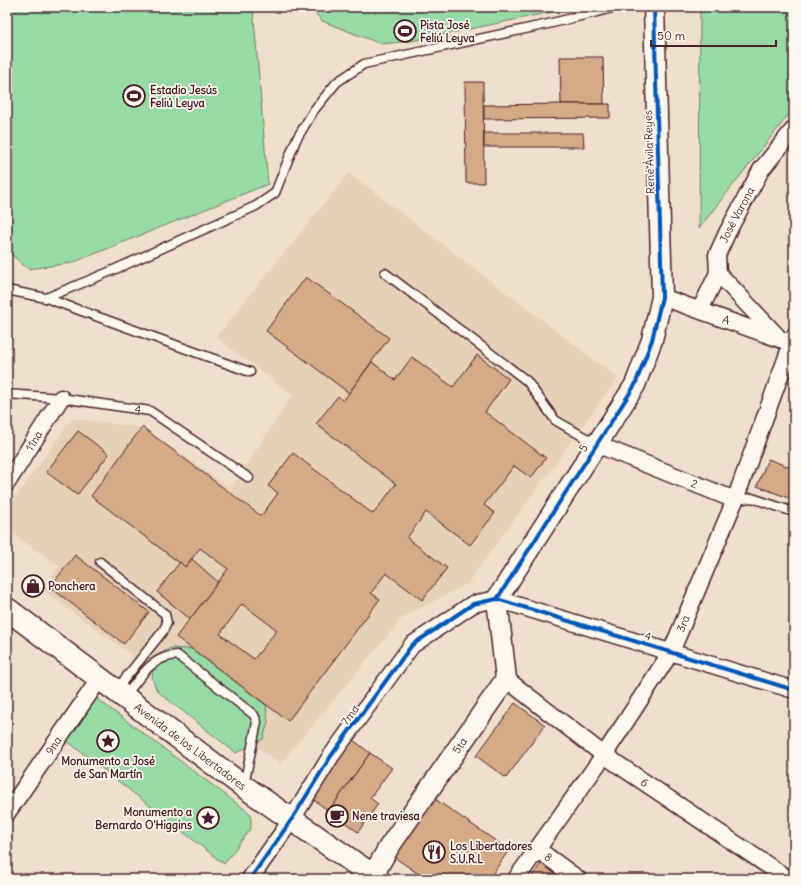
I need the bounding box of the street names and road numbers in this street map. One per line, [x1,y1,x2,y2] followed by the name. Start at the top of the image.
[640,110,657,194] street label: René Ávila Reyes
[717,185,758,245] street label: José Varona
[720,312,732,328] street label: A
[134,402,142,417] street label: 4
[22,428,45,454] street label: 11na
[575,442,591,454] street label: 5
[689,476,700,491] street label: 2
[673,613,693,634] street label: 3ra
[643,628,653,644] street label: 4
[131,700,249,793] street label: Avenida de los Libertadores
[338,702,362,728] street label: 7ma
[42,734,65,757] street label: 9na
[449,735,470,756] street label: 5ta
[638,775,651,790] street label: 6
[542,850,555,865] street label: 8

